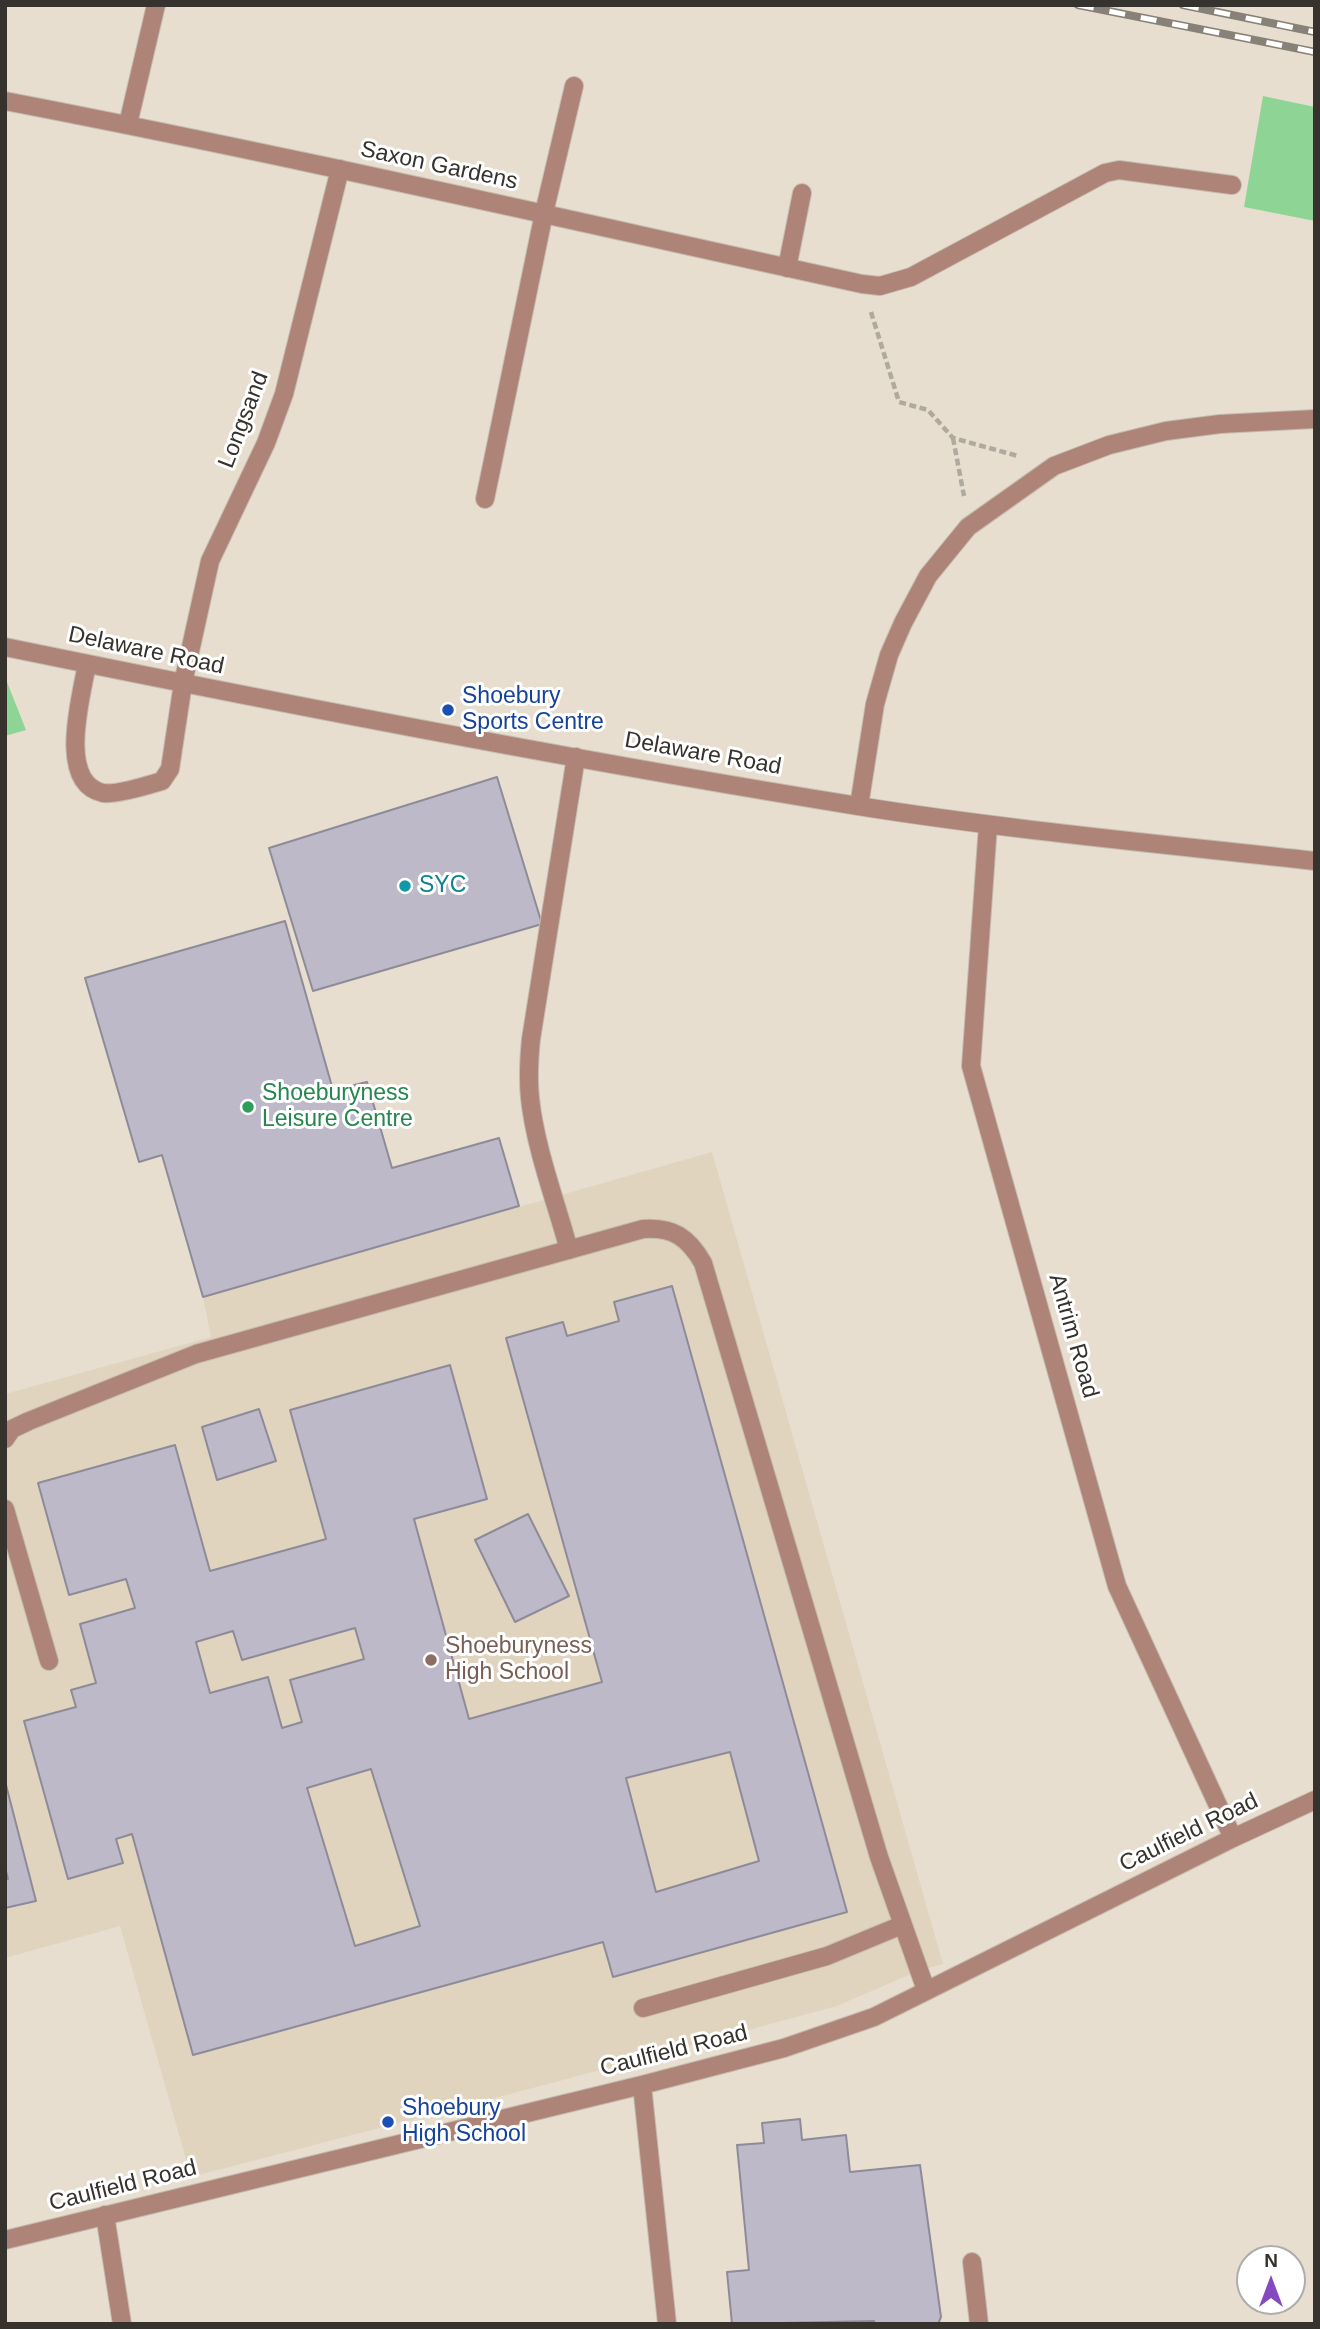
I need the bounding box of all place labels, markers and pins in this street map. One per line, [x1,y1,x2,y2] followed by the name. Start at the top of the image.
[462,683,604,737] place label: Shoebury Sports Centre
[440,702,456,718] marker: Shoebury Sports Centre
[419,872,466,900] place label: SYC
[397,878,413,894] marker: SYC
[262,1080,413,1134] place label: Shoeburyness Leisure Centre
[240,1099,256,1115] marker: Shoeburyness Leisure Centre
[445,1633,592,1687] place label: Shoeburyness High School
[423,1652,439,1668] marker: Shoeburyness High School
[402,2095,526,2149] place label: Shoebury High School
[380,2114,396,2130] marker: Shoebury High School

